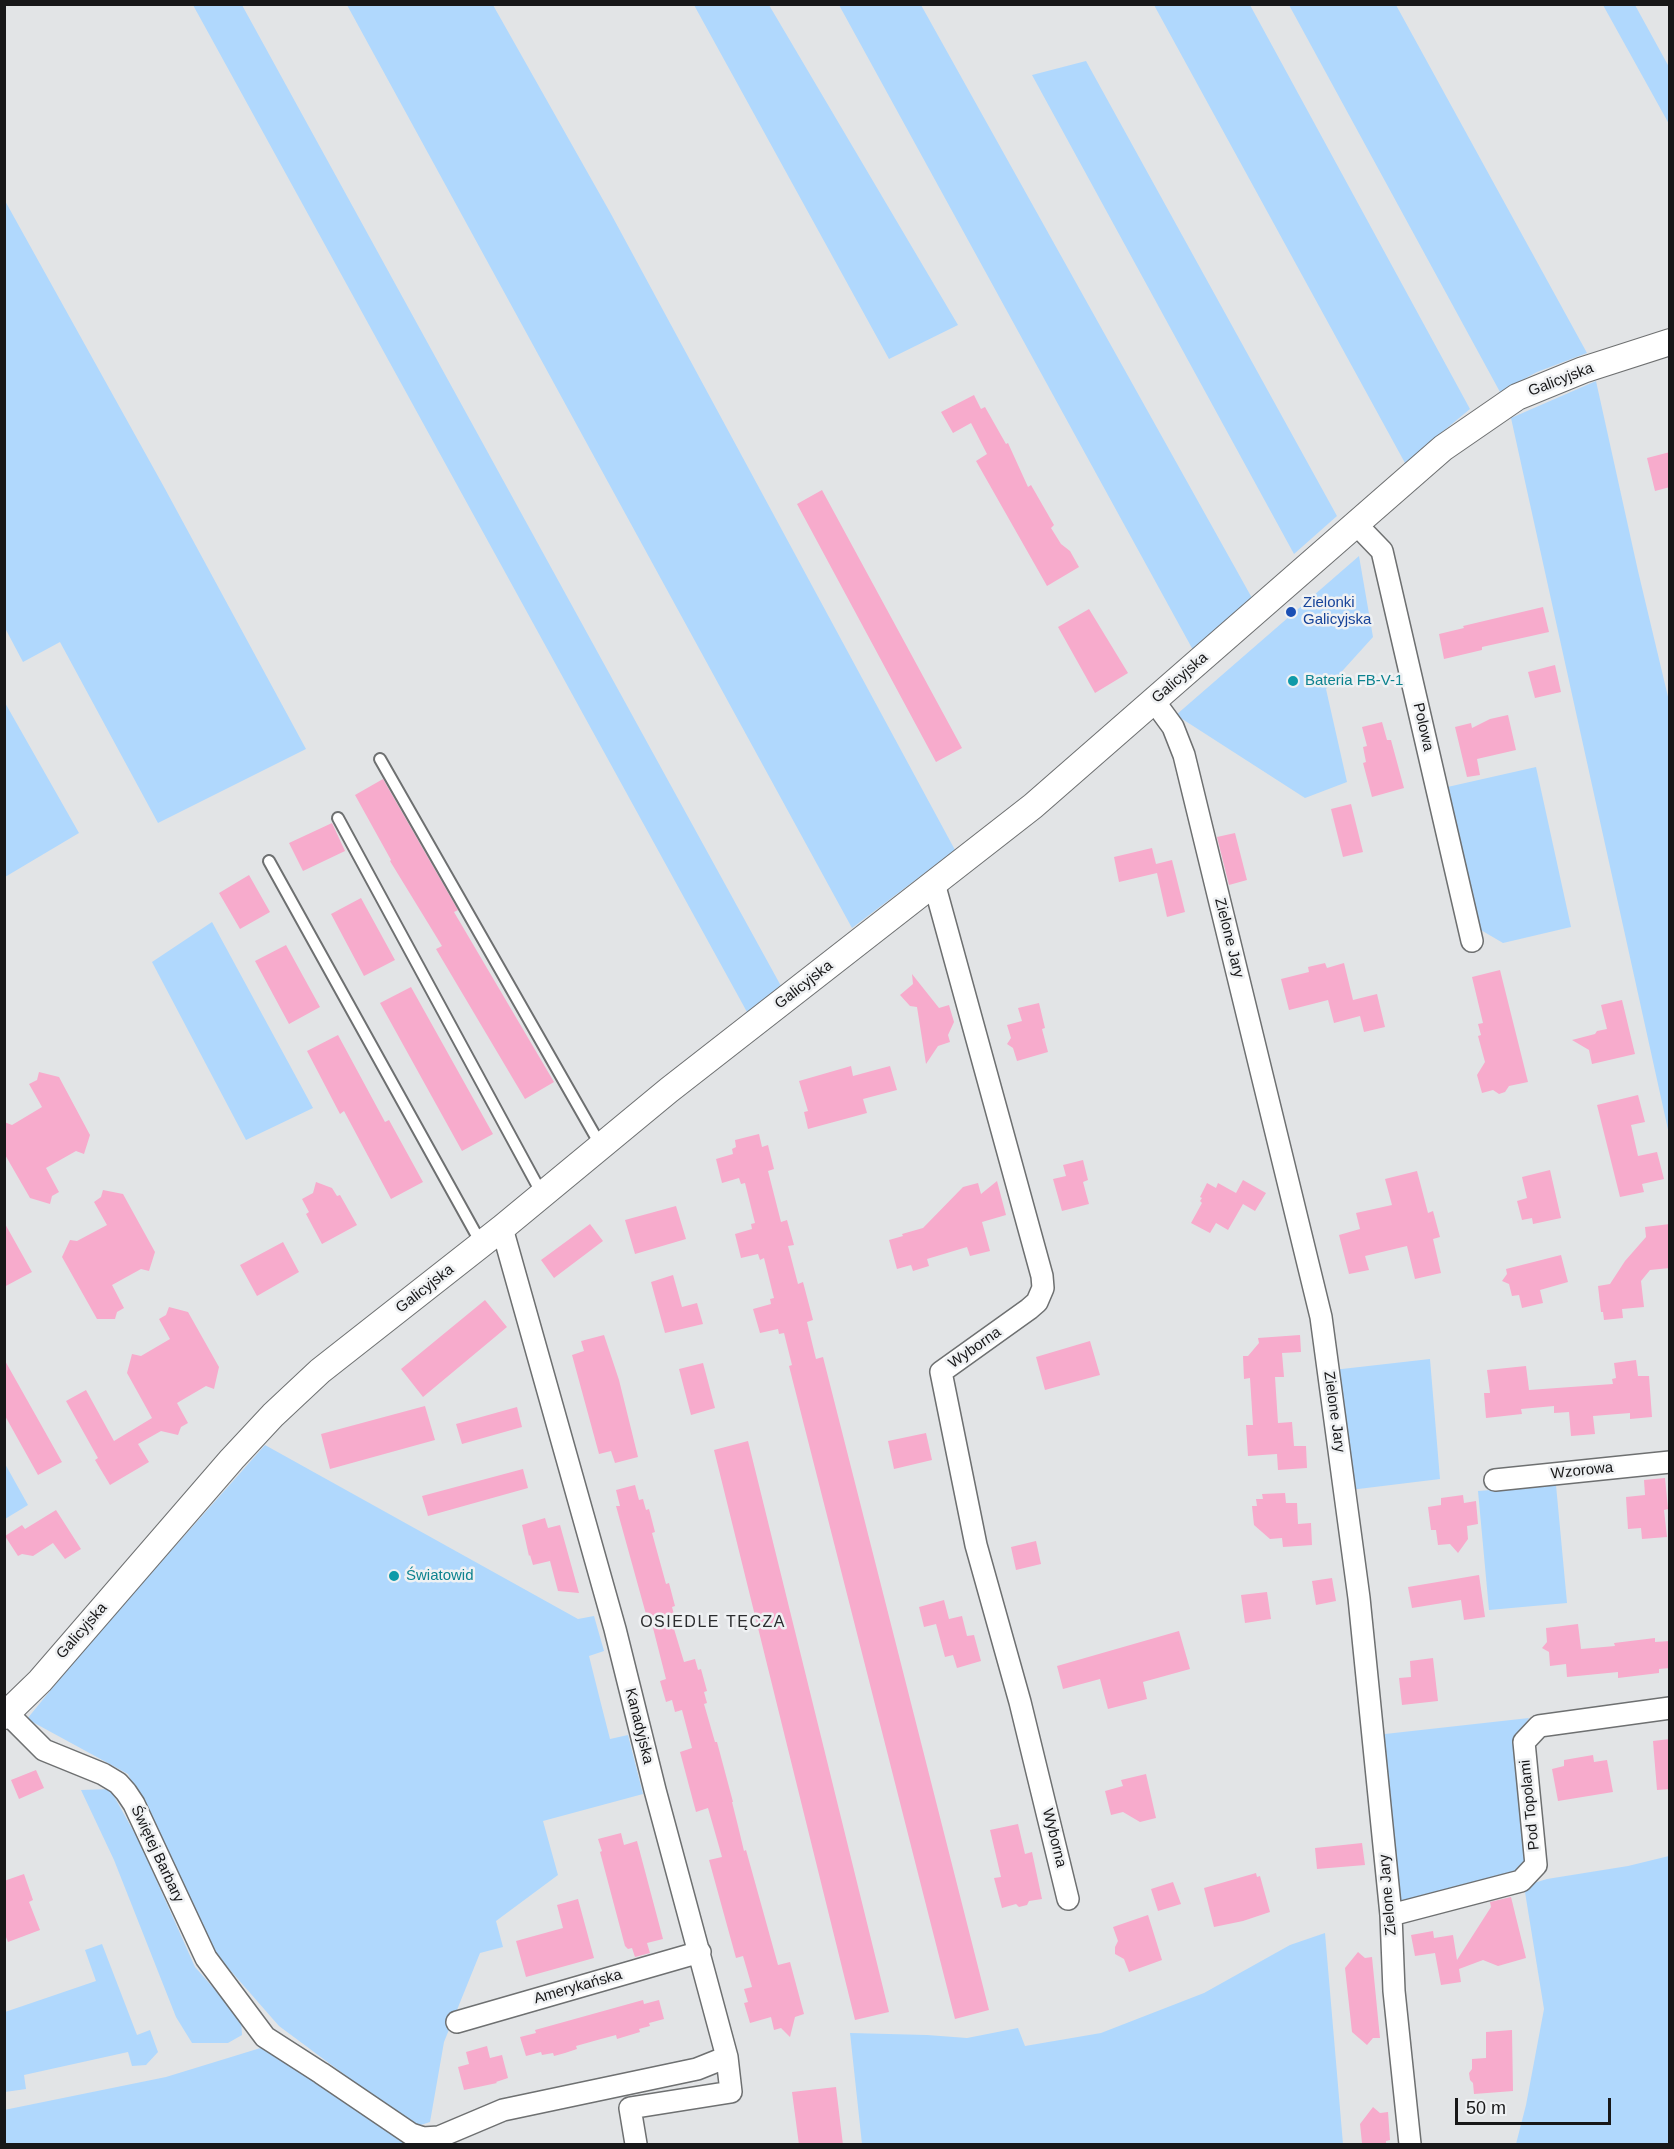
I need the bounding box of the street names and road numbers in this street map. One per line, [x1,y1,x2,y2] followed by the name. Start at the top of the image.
[1526,359,1596,401] street label: Galicyjska
[1148,649,1212,707] street label: Galicyjska
[1409,701,1437,753] street label: Polowa
[1210,896,1248,980] street label: Zielone Jary
[772,957,836,1013] street label: Galicyjska
[393,1261,457,1317] street label: Galicyjska
[945,1323,1005,1373] street label: Wyborna
[1319,1370,1349,1454] street label: Zielone Jary
[1550,1459,1614,1483] street label: Wzorowa
[53,1599,111,1663] street label: Galicyjska
[621,1686,657,1766] street label: Kanadyjska
[1516,1759,1544,1851] street label: Pod Topolami
[127,1803,187,1905] street label: Świętej Barbary
[1038,1807,1070,1869] street label: Wyborna
[1375,1854,1401,1936] street label: Zielone Jary
[532,1966,624,2008] street label: Amerykańska

